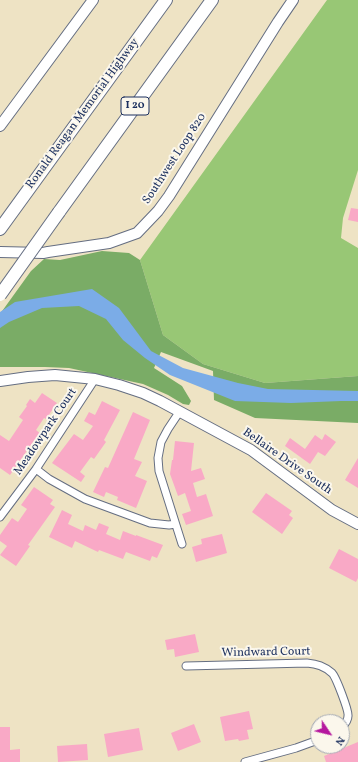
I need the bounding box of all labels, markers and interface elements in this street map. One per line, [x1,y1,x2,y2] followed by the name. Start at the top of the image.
[24,36,142,192] street label: Ronald Reagan Memorial Highway
[121,97,149,115] road number: I 20
[140,111,210,207] street label: Southwest Loop 820
[12,386,80,478] street label: Meadowpark Court
[240,426,334,498] street label: Bellaire Drive South
[221,645,311,661] street label: Windward Court
[310,714,350,754] north arrow
[331,733,348,748] text: N

